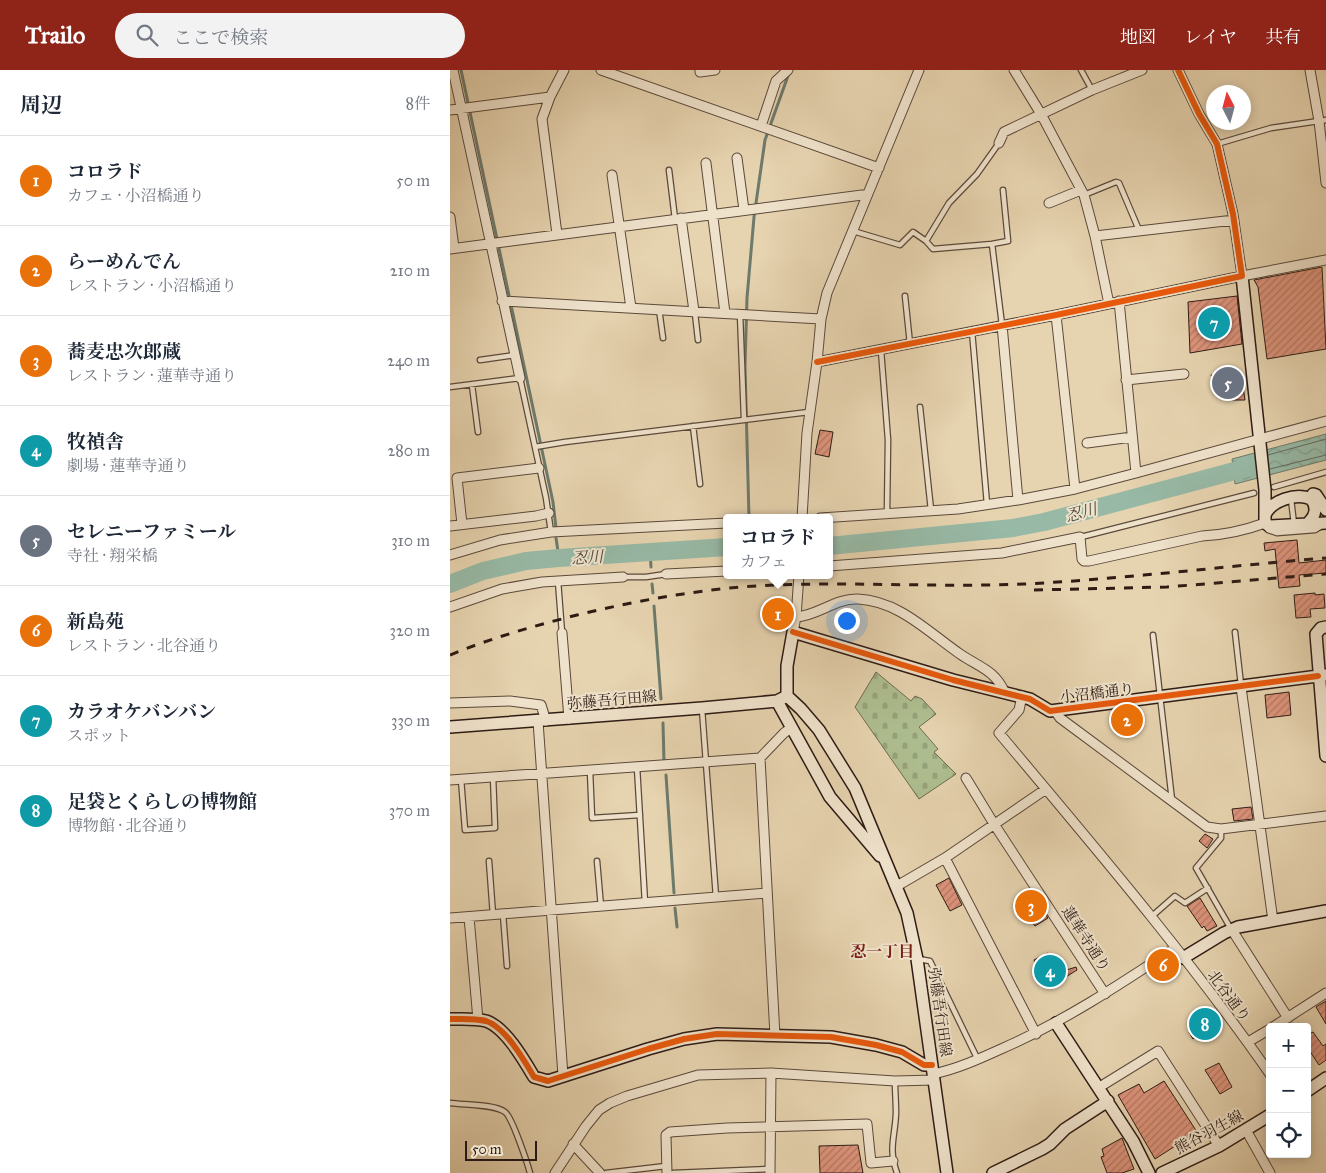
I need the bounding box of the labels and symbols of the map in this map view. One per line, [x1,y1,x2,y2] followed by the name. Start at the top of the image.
[1206,85,1251,130] north arrow
[1198,304,1230,342] pin: 7
[1212,364,1244,402] pin: 5
[1063,499,1101,526] water label: 忍川
[570,547,606,568] water label: 忍川
[762,595,794,633] pin: 1
[834,608,860,634] your location
[1059,679,1135,707] street label: 小沼橋通り
[566,687,658,713] street label: 弥藤吾行田線
[1111,701,1143,739] pin: 2
[1015,887,1047,925] pin: 3
[1058,903,1114,975] street label: 蓮華寺通り
[850,942,914,961] district label: 忍一丁目
[1147,946,1179,984] pin: 6
[1034,952,1066,990] pin: 4
[925,966,955,1058] street label: 弥藤吾行田線
[1204,967,1254,1025] street label: 北谷通り
[1189,1005,1221,1043] pin: 8
[1172,1106,1246,1158] street label: 熊谷羽生線
[465,1138,538,1161] scale bar

